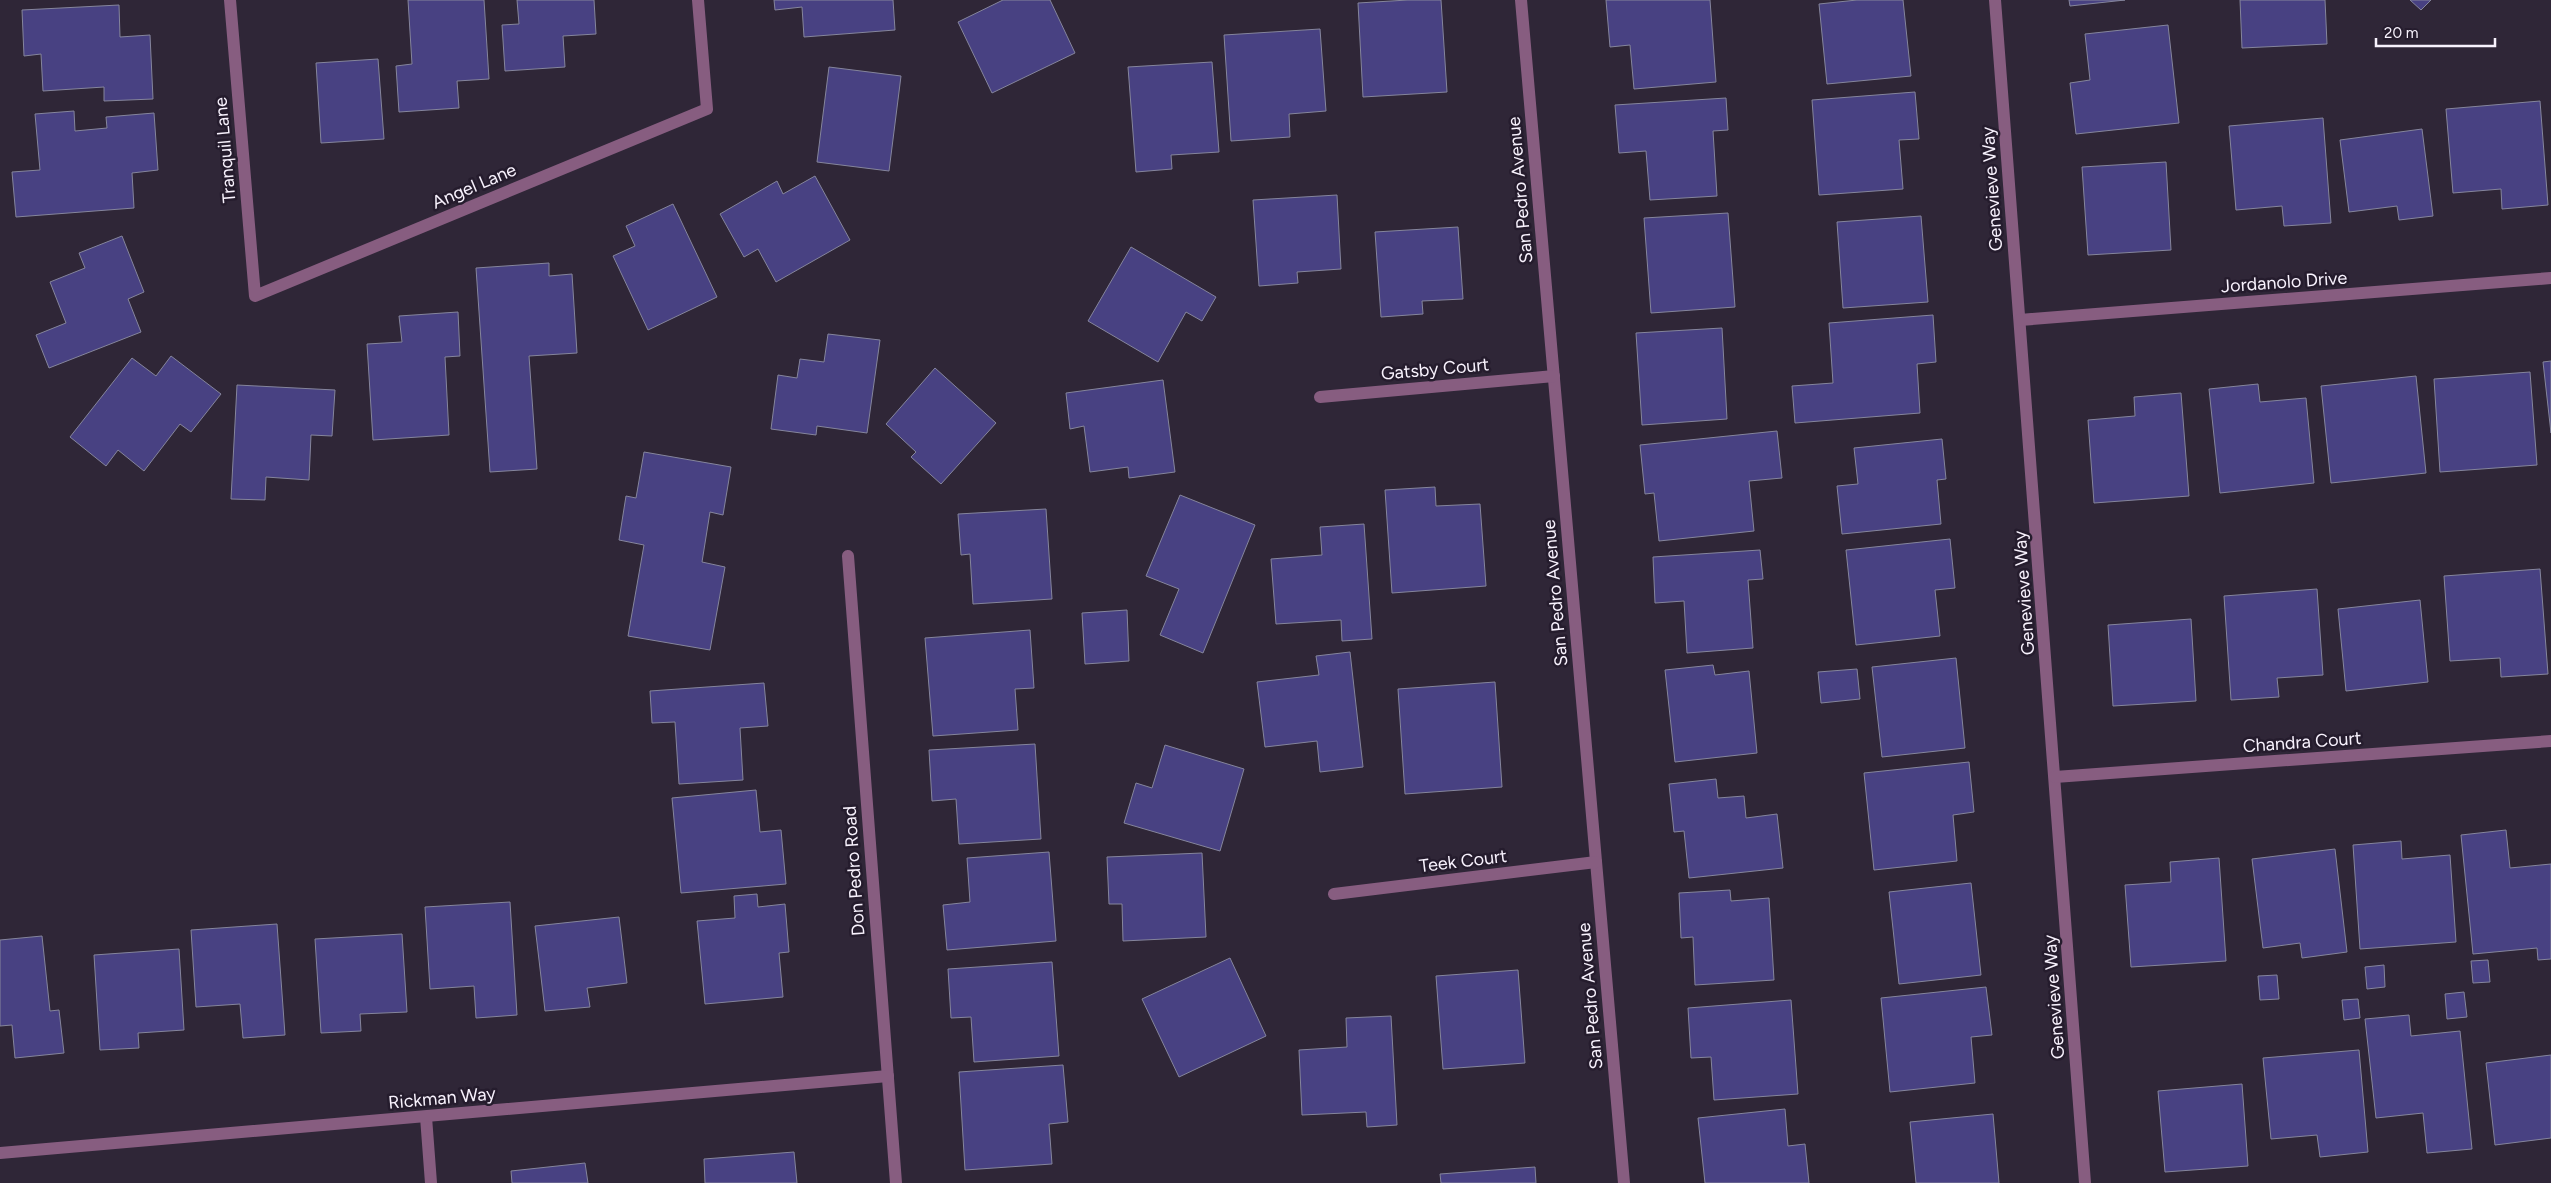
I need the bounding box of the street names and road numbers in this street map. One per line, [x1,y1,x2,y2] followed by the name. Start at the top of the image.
[209,96,241,204] street label: Tranquil Lane
[1503,116,1537,264] street label: San Pedro Avenue
[1977,125,2007,252] street label: Genevieve Way
[429,158,520,214] street label: Angel Lane
[2220,267,2348,297] street label: Jordanolo Drive
[1380,353,1490,385] street label: Gatsby Court
[1538,519,1572,667] street label: San Pedro Avenue
[2009,529,2039,656] street label: Genevieve Way
[2242,727,2362,757] street label: Chandra Court
[838,805,870,937] street label: Don Pedro Road
[1418,845,1508,877] street label: Teek Court
[1573,922,1607,1070] street label: San Pedro Avenue
[2039,933,2069,1060] street label: Genevieve Way
[387,1082,497,1114] street label: Rickman Way

